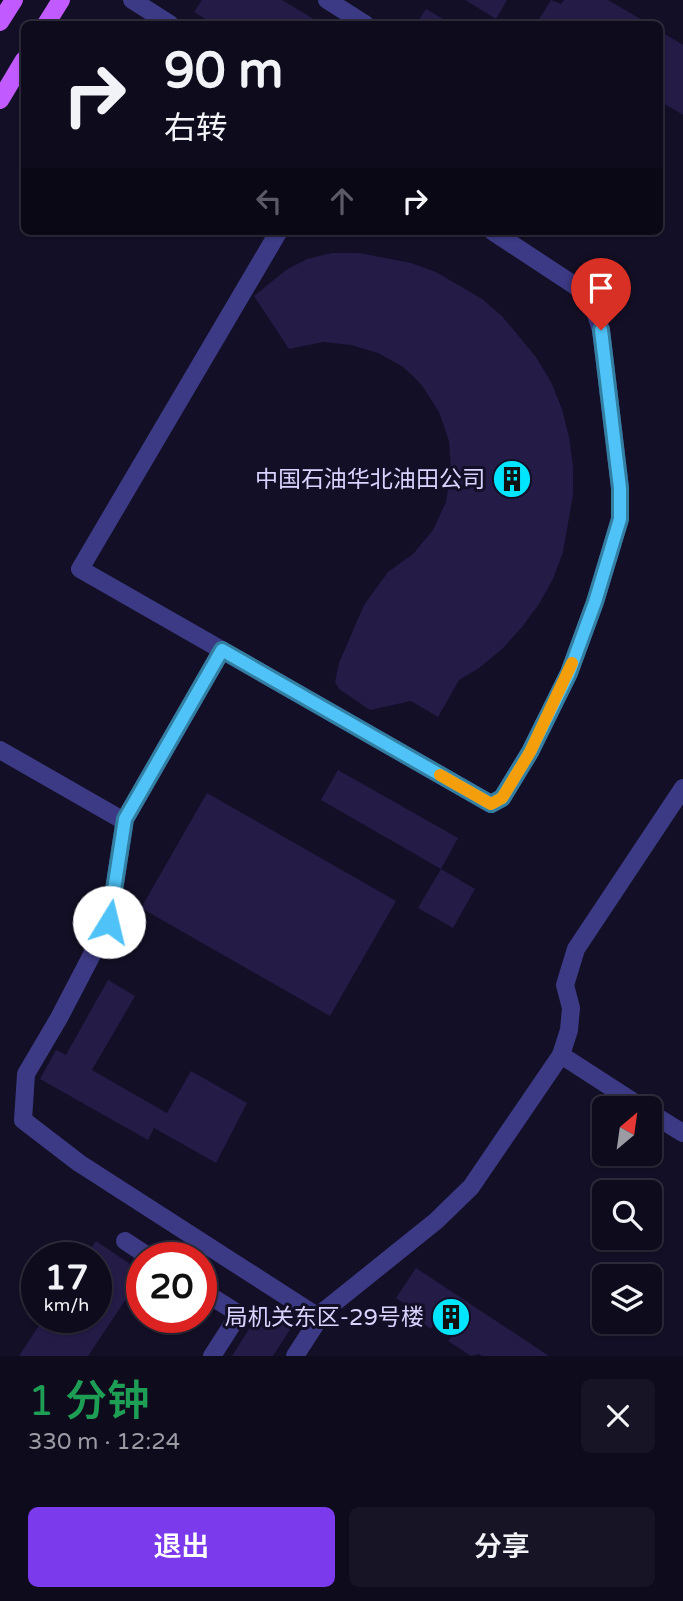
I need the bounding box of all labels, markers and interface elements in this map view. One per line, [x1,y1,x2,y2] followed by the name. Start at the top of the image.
[164,42,283,101] text: 90 m
[49,49,140,140] icon: right
[164,110,228,148] text: 右转
[250,182,288,220] icon: left
[323,182,361,220] icon: ahead
[396,182,434,220] icon: right
[571,258,631,330] pin
[582,269,620,307] icon: arrive
[491,458,533,500] building icon: 中国石油华北油田公司
[255,466,485,494] place label: 中国石油华北油田公司
[72,885,146,959] position arrow
[592,1096,662,1166] north arrow
[592,1096,662,1334] map controls
[592,1180,662,1250] button: search
[126,1242,217,1333] speed limit sign: 20
[45,1257,88,1299] text: 17
[592,1264,662,1334] button: layers
[44,1294,89,1316] text: km/h
[430,1296,472,1338] building icon: 局机关东区-29号楼
[225,1304,424,1332] place label: 局机关东区-29号楼
[28,1376,149,1427] text: 1 分钟
[581,1379,655,1453] button: close
[28,1428,180,1456] text: 330 m · 12:24
[28,1507,335,1587] button: 退出
[349,1507,655,1587] button: 分享

